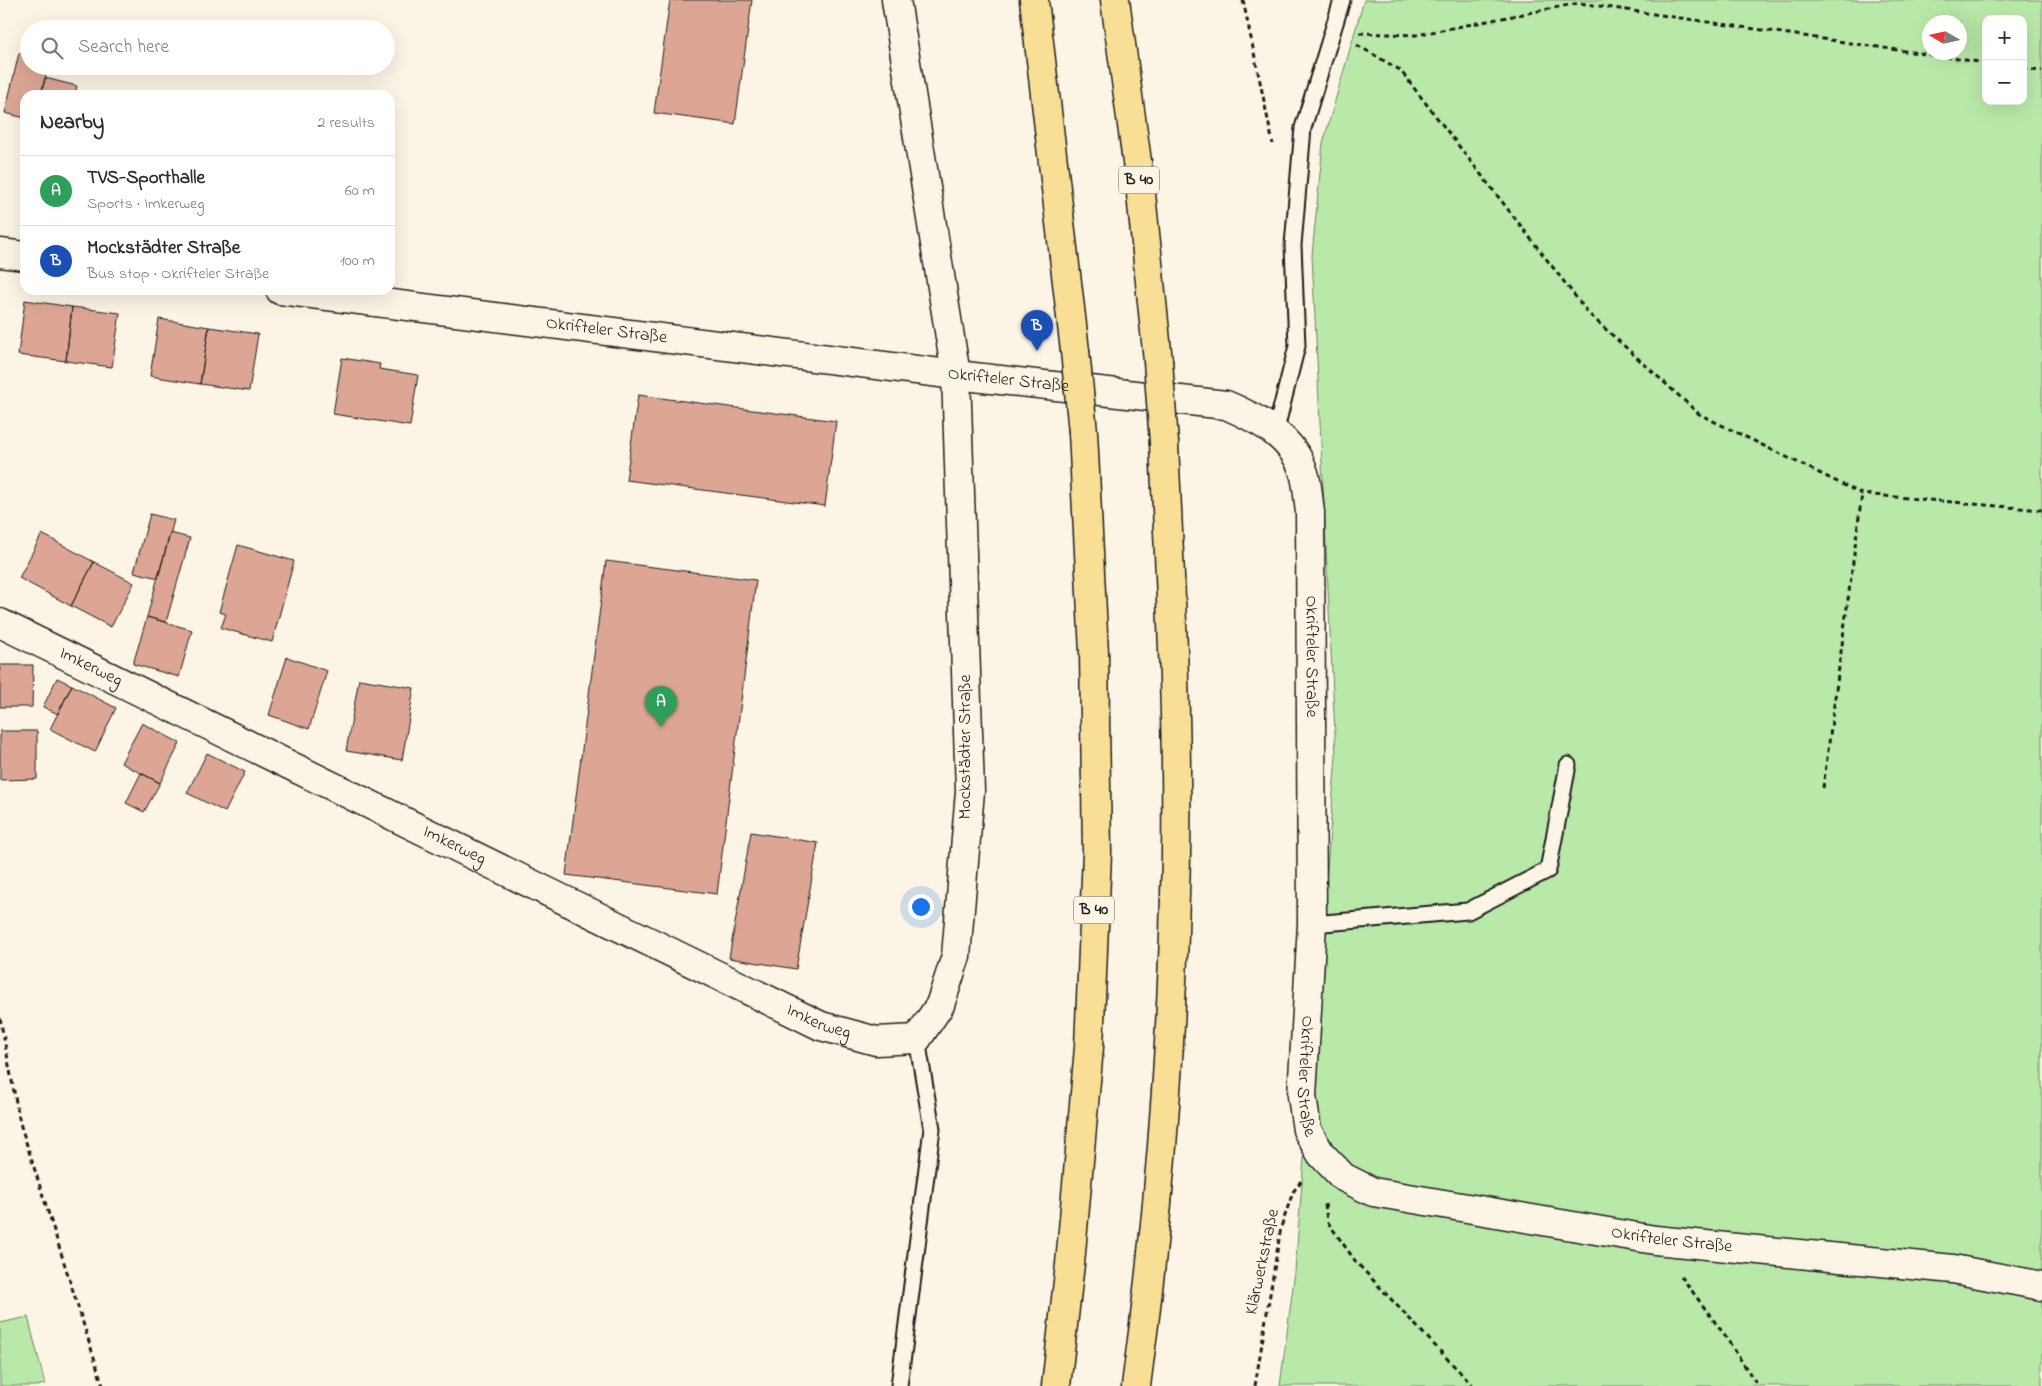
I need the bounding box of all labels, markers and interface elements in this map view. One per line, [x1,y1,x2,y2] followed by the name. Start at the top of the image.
[1922,15,1967,60] north arrow
[1982,15,2027,105] map controls
[1982,15,2027,60] button: +
[20,20,395,75] search box
[38,34,66,62] icon: search
[78,34,169,61] text: Search here
[1982,60,2027,105] button: −
[40,108,104,138] text: Nearby
[317,111,375,135] text: 2 results
[87,165,205,192] text: TVS-Sporthalle
[1119,166,1159,194] road number: B 40
[51,179,61,203] text: A
[345,179,375,203] text: 60 m
[87,192,204,216] text: Sports · Imkerweg
[87,235,240,262] text: Mockstädter Straße
[51,249,61,273] text: B
[340,249,375,273] text: 100 m
[87,262,269,286] text: Bus stop · Okrifteler Straße
[1021,310,1053,351] pin: B
[544,311,669,352] street label: Okrifteler Straße
[946,361,1071,401] street label: Okrifteler Straße
[1297,595,1324,719] street label: Okrifteler Straße
[55,641,127,695] street label: Imkerweg
[953,673,979,820] street label: Mockstädter Straße
[645,686,677,727] pin: A
[418,819,490,873] street label: Imkerweg
[908,894,934,920] your location
[1074,896,1114,924] road number: B 40
[782,998,854,1047] street label: Imkerweg
[1289,1015,1322,1143] street label: Okrifteler Straße
[1239,1206,1287,1317] street label: Klärwerkstraße
[1609,1220,1734,1261] street label: Okrifteler Straße

